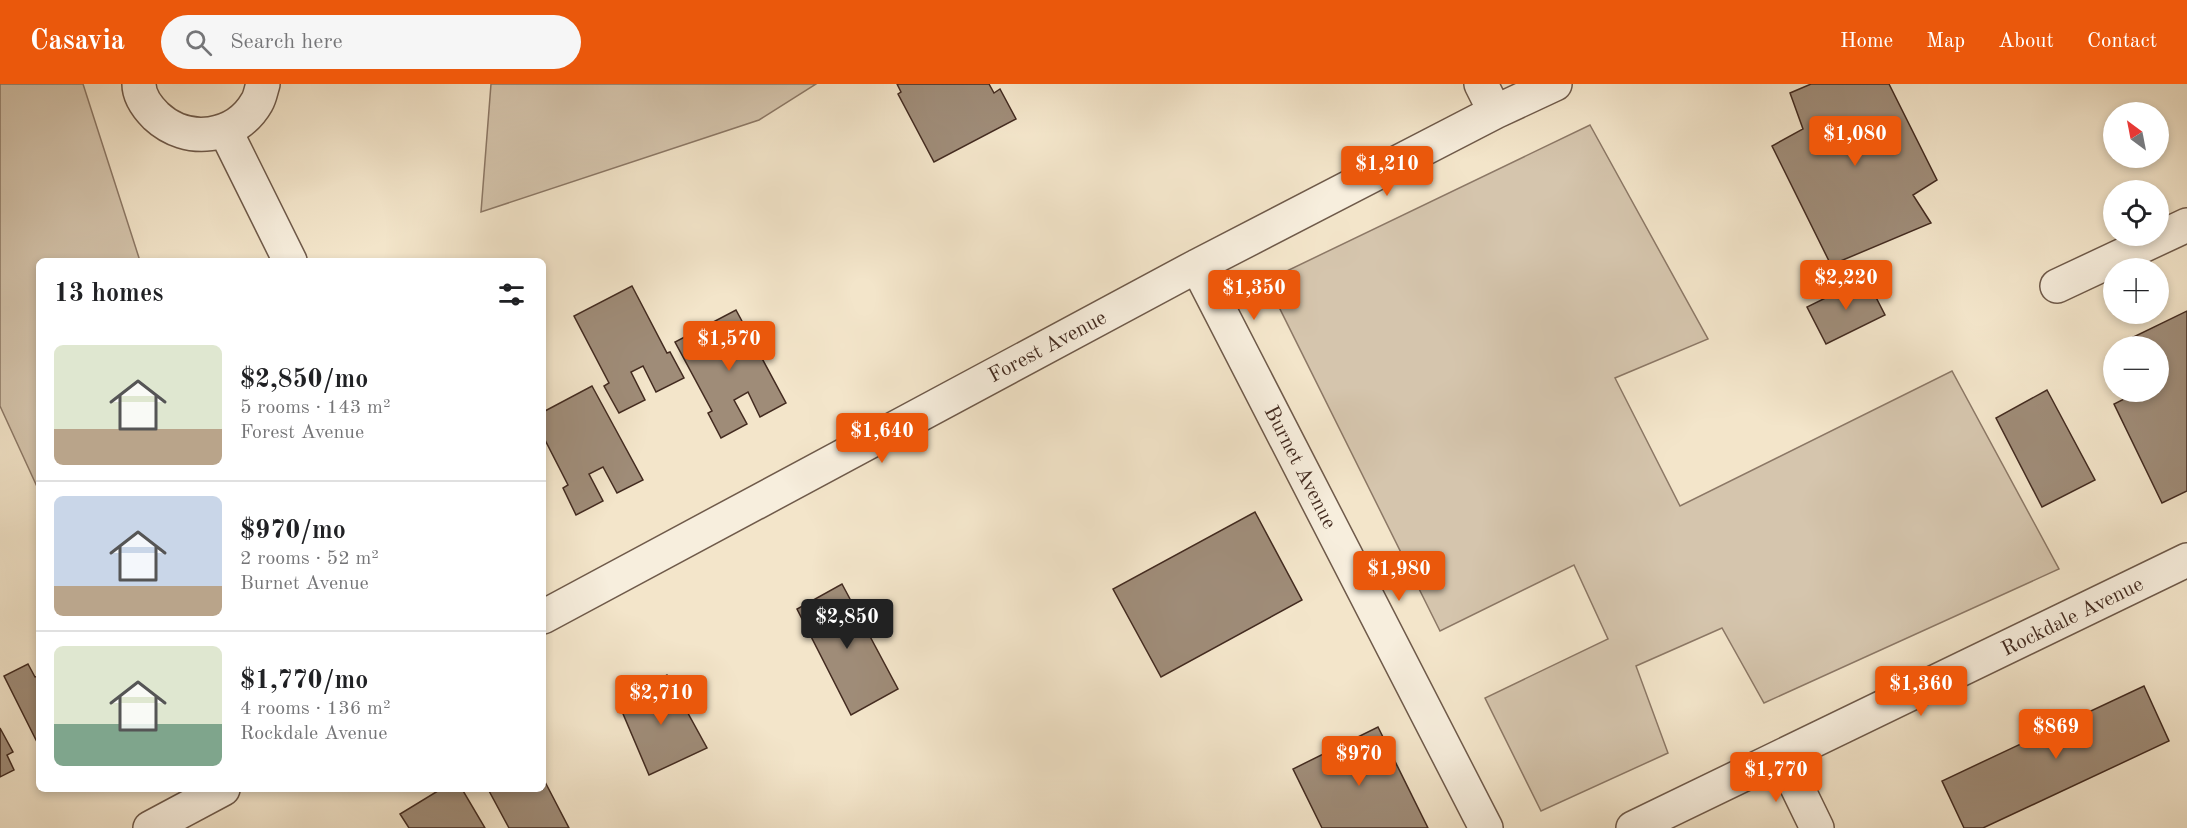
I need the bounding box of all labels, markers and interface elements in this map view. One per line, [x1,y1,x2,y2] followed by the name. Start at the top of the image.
[161,15,581,69] search box
[182,26,215,59] icon: search
[30,28,125,56] text: Casavia
[230,31,343,53] text: Search here
[1840,31,1893,52] text: Home
[1926,31,1965,52] text: Map
[1998,31,2054,52] text: About
[2087,31,2157,52] text: Contact
[2103,102,2169,168] north arrow
[2103,102,2169,402] map controls
[1806,116,1904,167] pin: $1,080
[1823,125,1887,145] text: $1,080
[1338,146,1436,197] pin: $1,210
[1355,155,1419,175] text: $1,210
[2103,180,2169,246] button: locate
[2103,258,2169,324] button: +
[1797,260,1895,311] pin: $2,220
[1814,269,1878,289] text: $2,220
[1205,270,1303,321] pin: $1,350
[495,278,528,311] icon: filters
[1222,279,1286,299] text: $1,350
[54,281,163,307] text: 13 homes
[985,307,1110,387] street label: Forest Avenue
[680,321,778,372] pin: $1,570
[697,330,761,350] text: $1,570
[2103,336,2169,402] button: −
[240,367,368,393] text: $2,850/mo
[102,369,174,441] icon: home
[240,398,390,418] text: 5 rooms · 143 m²
[1260,403,1340,533] street label: Burnet Avenue
[833,413,931,464] pin: $1,640
[850,422,914,442] text: $1,640
[240,423,364,443] text: Forest Avenue
[240,518,346,544] text: $970/mo
[102,520,174,592] icon: home
[240,549,379,569] text: 2 rooms · 52 m²
[1350,551,1448,602] pin: $1,980
[1367,560,1431,580] text: $1,980
[240,574,369,594] text: Burnet Avenue
[1998,574,2147,661] street label: Rockdale Avenue
[798,599,896,650] pin: $2,850
[815,608,879,628] text: $2,850
[1872,666,1970,717] pin: $1,360
[240,668,368,694] text: $1,770/mo
[102,670,174,742] icon: home
[612,675,710,726] pin: $2,710
[1889,675,1953,695] text: $1,360
[629,684,693,704] text: $2,710
[240,699,390,719] text: 4 rooms · 136 m²
[2020,709,2092,760] pin: $869
[2033,718,2079,738] text: $869
[240,724,387,744] text: Rockdale Avenue
[1323,736,1395,787] pin: $970
[1336,745,1382,765] text: $970
[1727,752,1825,803] pin: $1,770
[1744,761,1808,781] text: $1,770

